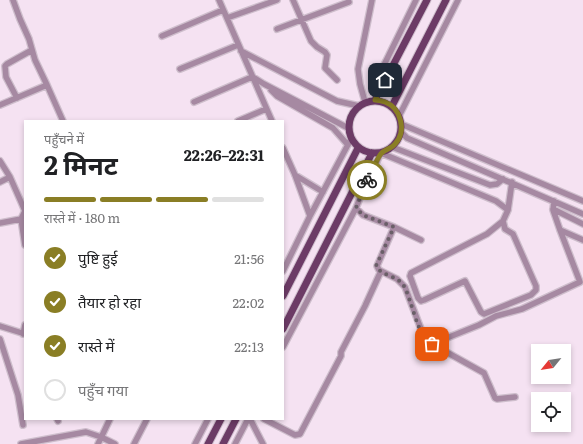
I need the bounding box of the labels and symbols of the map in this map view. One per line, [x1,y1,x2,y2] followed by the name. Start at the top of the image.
[368,63,402,97] pin
[347,160,387,200] courier
[415,327,449,361] pin
[531,344,571,384] north arrow

